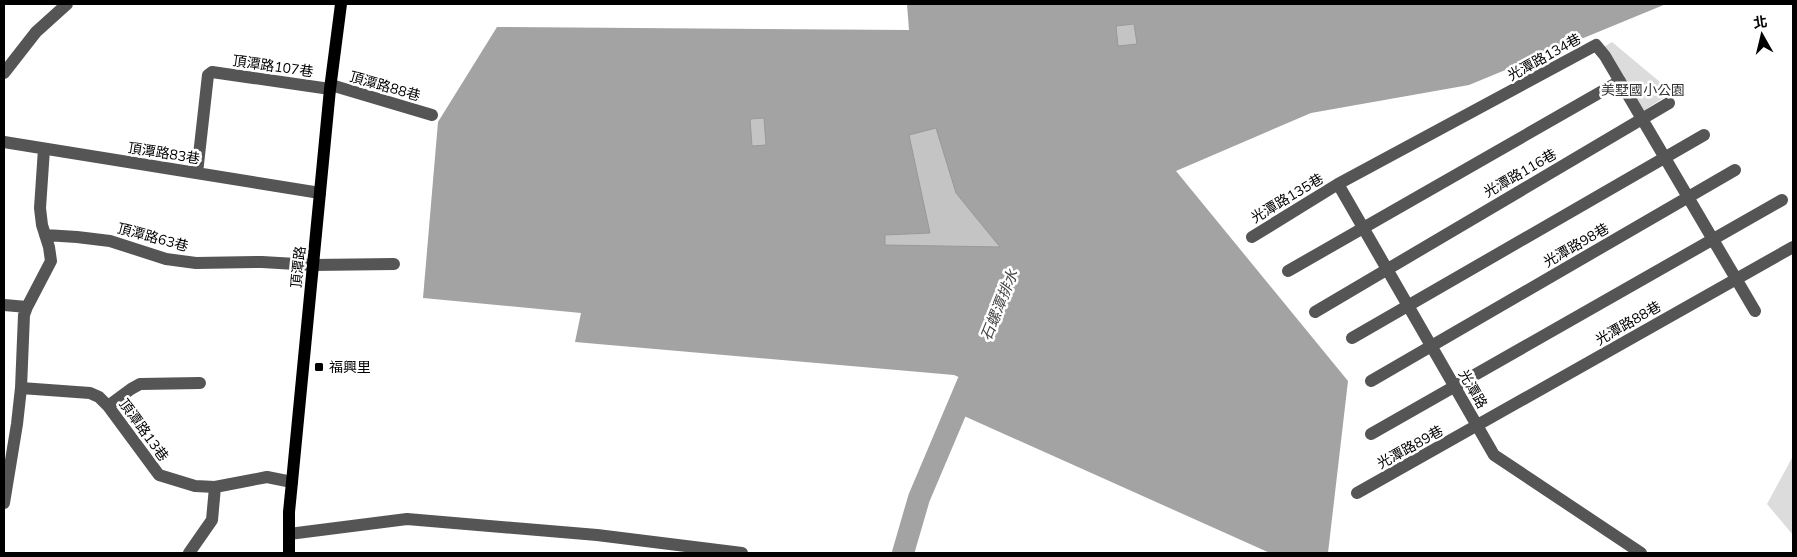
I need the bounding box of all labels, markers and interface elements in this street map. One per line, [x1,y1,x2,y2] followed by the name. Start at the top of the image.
[1737,10,1787,60] north arrow
[1752,12,1768,32] text: 北
[1504,29,1584,85] street label: 光潭路134巷
[232,51,314,81] street label: 頂潭路107巷
[348,67,422,105] street label: 頂潭路88巷
[1601,81,1685,99] park label: 美墅國小公園
[127,138,201,168] street label: 頂潭路83巷
[1480,145,1560,201] street label: 光潭路116巷
[1248,169,1326,227] street label: 光潭路135巷
[116,219,190,255] street label: 頂潭路63巷
[1540,219,1612,271] street label: 光潭路98巷
[287,245,309,289] street label: 頂潭路
[976,266,1022,343] water label: 石螺潭排水
[1592,297,1664,349] street label: 光潭路88巷
[329,358,371,376] place label: 福興里
[313,361,325,373] marker: 福興里
[1455,366,1491,412] street label: 光潭路
[115,395,173,465] street label: 頂潭路13巷
[1374,421,1446,473] street label: 光潭路89巷

